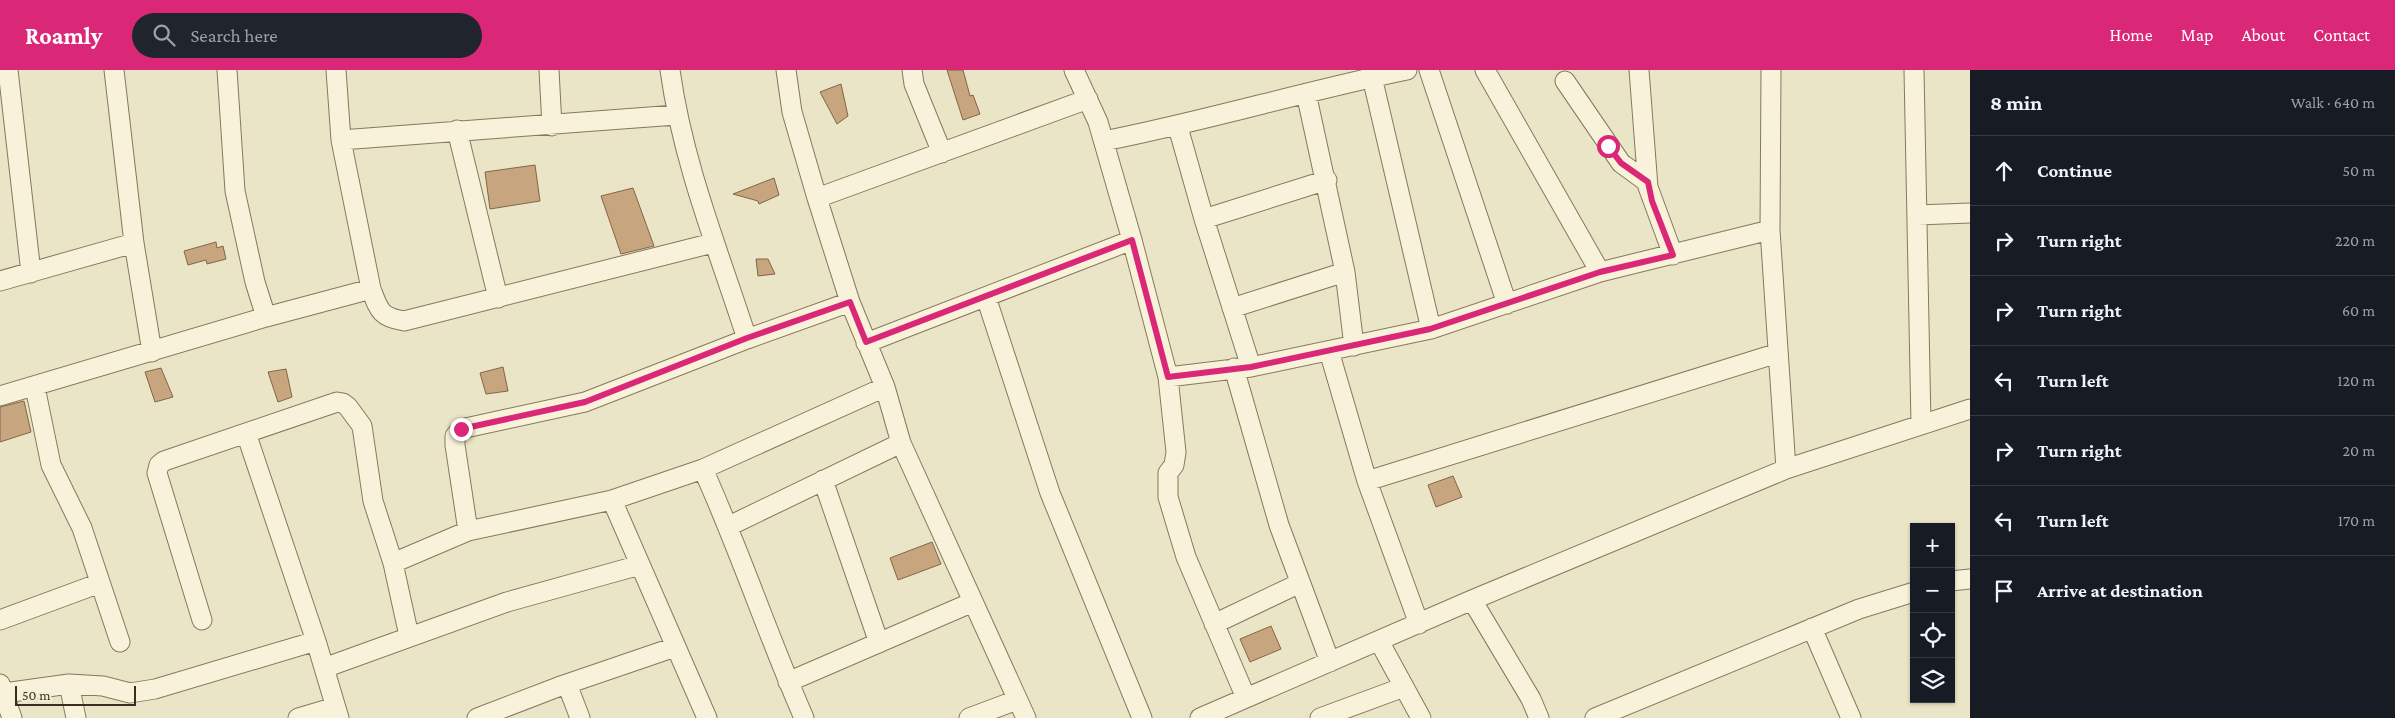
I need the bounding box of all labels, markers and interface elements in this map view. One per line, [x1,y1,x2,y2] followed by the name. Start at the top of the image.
[132,13,482,58] search box
[150,21,178,49] icon: search
[25,22,102,49] text: Roamly
[190,25,278,46] text: Search here
[2110,25,2153,45] text: Home
[2181,25,2213,45] text: Map
[2241,25,2285,45] text: About
[2313,25,2370,45] text: Contact
[1990,91,2042,115] text: 8 min
[2291,94,2375,111] text: Walk · 640 m
[1597,135,1620,158] route start
[1990,157,2018,185] icon: ahead
[2037,160,2112,181] text: Continue
[2343,162,2375,179] text: 50 m
[1990,227,2018,255] icon: right
[2037,230,2122,251] text: Turn right
[2335,232,2375,249] text: 220 m
[1990,297,2018,325] icon: right
[2037,300,2122,321] text: Turn right
[2342,302,2375,319] text: 60 m
[1990,367,2018,395] icon: left
[2037,370,2109,391] text: Turn left
[2337,372,2375,389] text: 120 m
[450,418,473,441] route end
[1990,437,2018,465] icon: right
[2037,440,2122,461] text: Turn right
[2342,442,2375,459] text: 20 m
[1990,507,2018,535] icon: left
[2037,510,2109,531] text: Turn left
[2338,512,2375,529] text: 170 m
[1910,523,1955,703] map controls
[1910,523,1955,568] button: +
[1910,568,1955,613] button: −
[1990,577,2018,605] icon: arrive
[2037,580,2203,601] text: Arrive at destination
[1910,613,1955,658] button: locate
[1910,658,1955,703] button: layers
[15,683,136,706] scale bar
[22,687,50,703] text: 50 m

